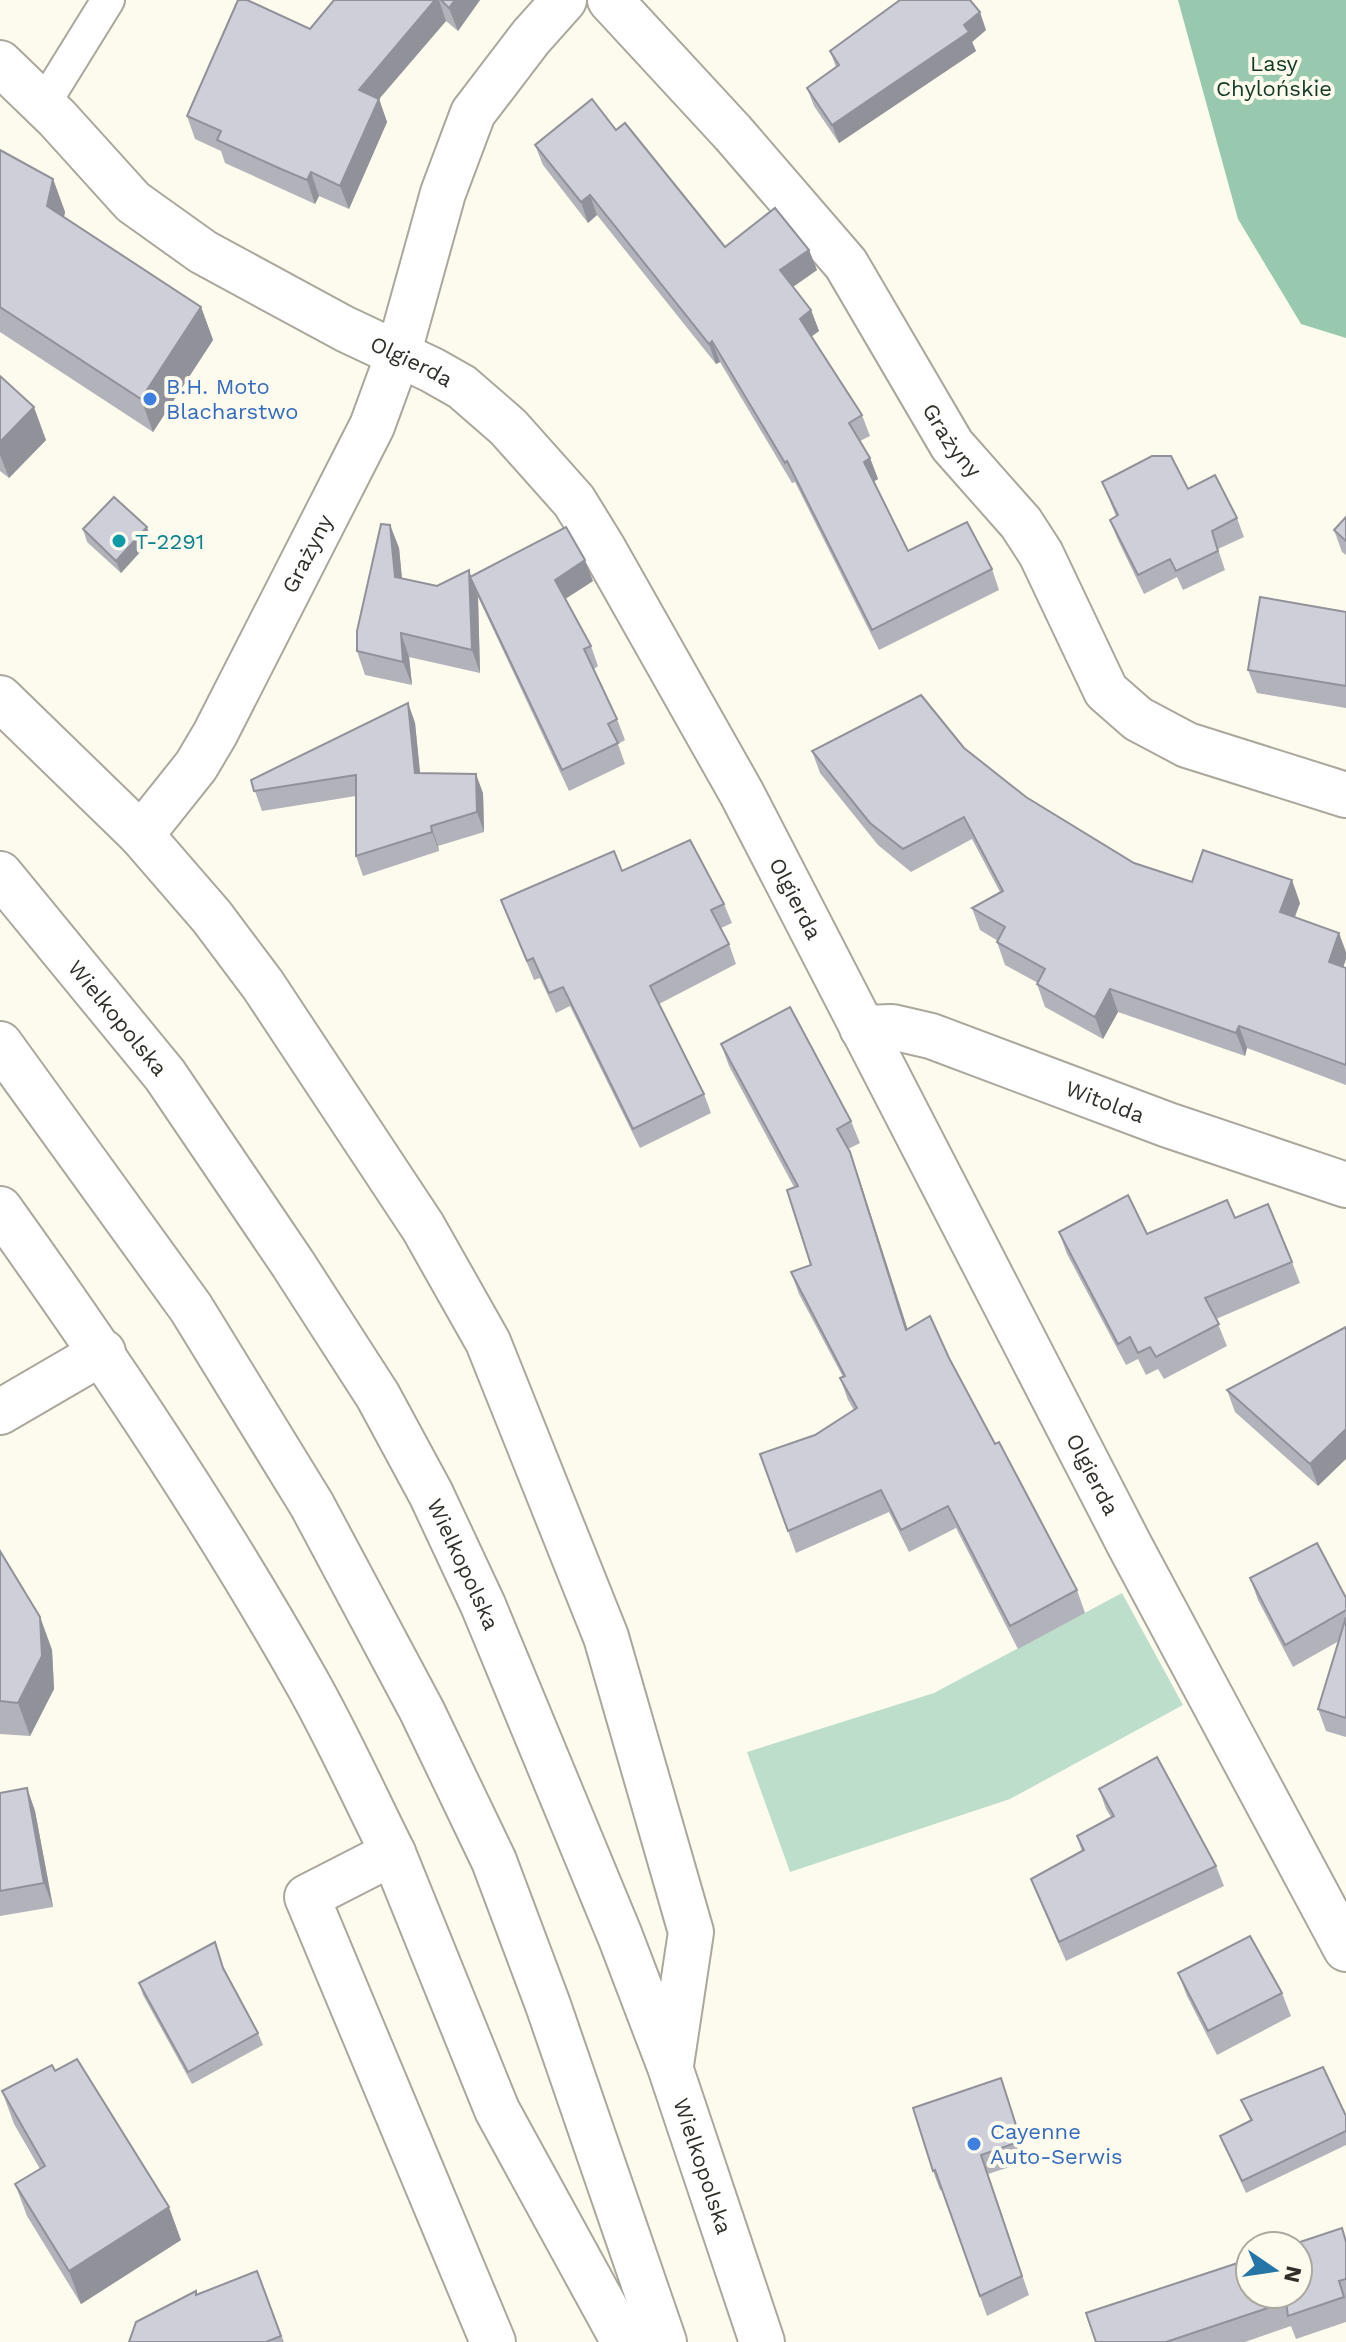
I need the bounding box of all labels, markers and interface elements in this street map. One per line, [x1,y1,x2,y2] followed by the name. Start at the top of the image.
[1216,51,1332,101] park label: Lasy Chylońskie
[366,331,457,392] street label: Olgierda
[166,374,299,424] place label: B.H. Moto Blacharstwo
[141,390,159,408] marker: B.H. Moto Blacharstwo
[917,399,987,483] street label: Grażyny
[277,510,338,597] street label: Grażyny
[135,529,204,554] place label: T-2291
[110,532,128,550] marker: T-2291
[764,854,827,944] street label: Olgierda
[63,955,172,1081] street label: Wielkopolska
[1062,1076,1148,1128] street label: Witolda
[1061,1429,1124,1519] street label: Olgierda
[422,1495,504,1634] street label: Wielkopolska
[668,2095,737,2237] street label: Wielkopolska
[990,2119,1123,2169] place label: Cayenne Auto-Serwis
[965,2135,983,2153] marker: Cayenne Auto-Serwis
[1234,2230,1314,2310] north arrow
[1279,2264,1307,2285] text: N

